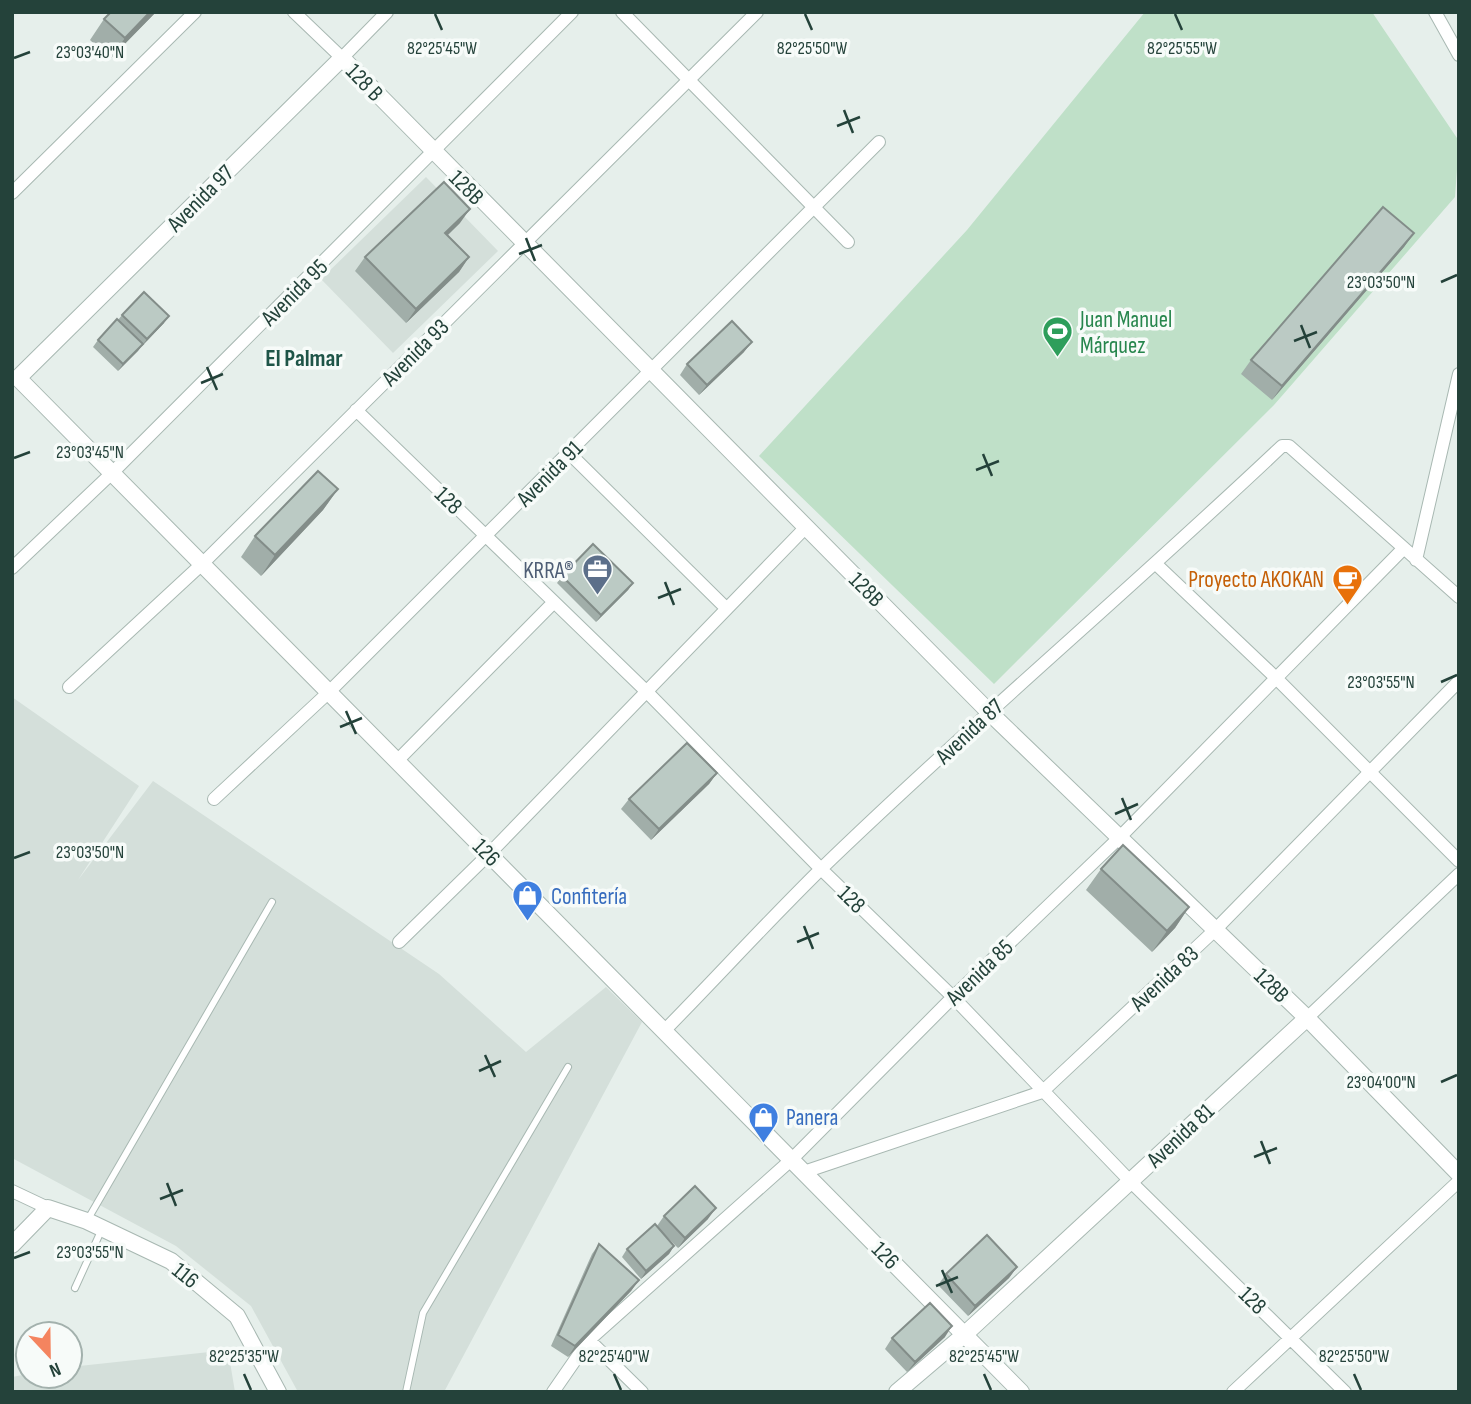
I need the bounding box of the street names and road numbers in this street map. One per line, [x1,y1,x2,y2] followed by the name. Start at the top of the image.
[340,58,389,107] street label: 128 B
[161,159,240,239] street label: Avenida 97
[443,164,490,211] street label: 128B
[255,253,334,333] street label: Avenida 95
[376,313,455,393] street label: Avenida 93
[510,435,589,513] street label: Avenida 91
[429,481,468,520] street label: 128
[843,566,890,613] street label: 128B
[929,693,1010,771] street label: Avenida 87
[467,833,506,872] street label: 126
[832,880,871,919] street label: 128
[939,934,1019,1012] street label: Avenida 85
[1124,940,1205,1018] street label: Avenida 83
[1248,962,1295,1009] street label: 128B
[1140,1098,1220,1175] street label: Avenida 81
[866,1236,905,1275] street label: 126
[166,1257,204,1295] street label: 116
[1233,1281,1272,1320] street label: 128

